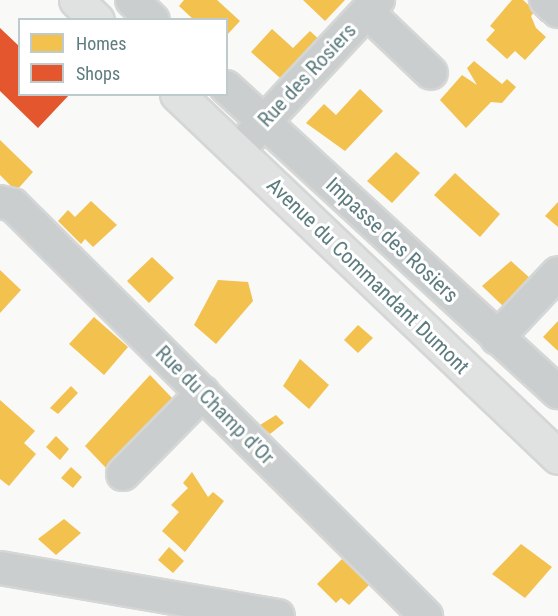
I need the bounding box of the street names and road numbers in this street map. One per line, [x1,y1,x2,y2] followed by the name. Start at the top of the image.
[253,18,361,132] street label: Rue des Rosiers
[321,172,463,308] street label: Impasse des Rosiers
[262,173,474,379] street label: Avenue du Commandant Dumont
[150,340,280,470] street label: Rue du Champ d'Or

